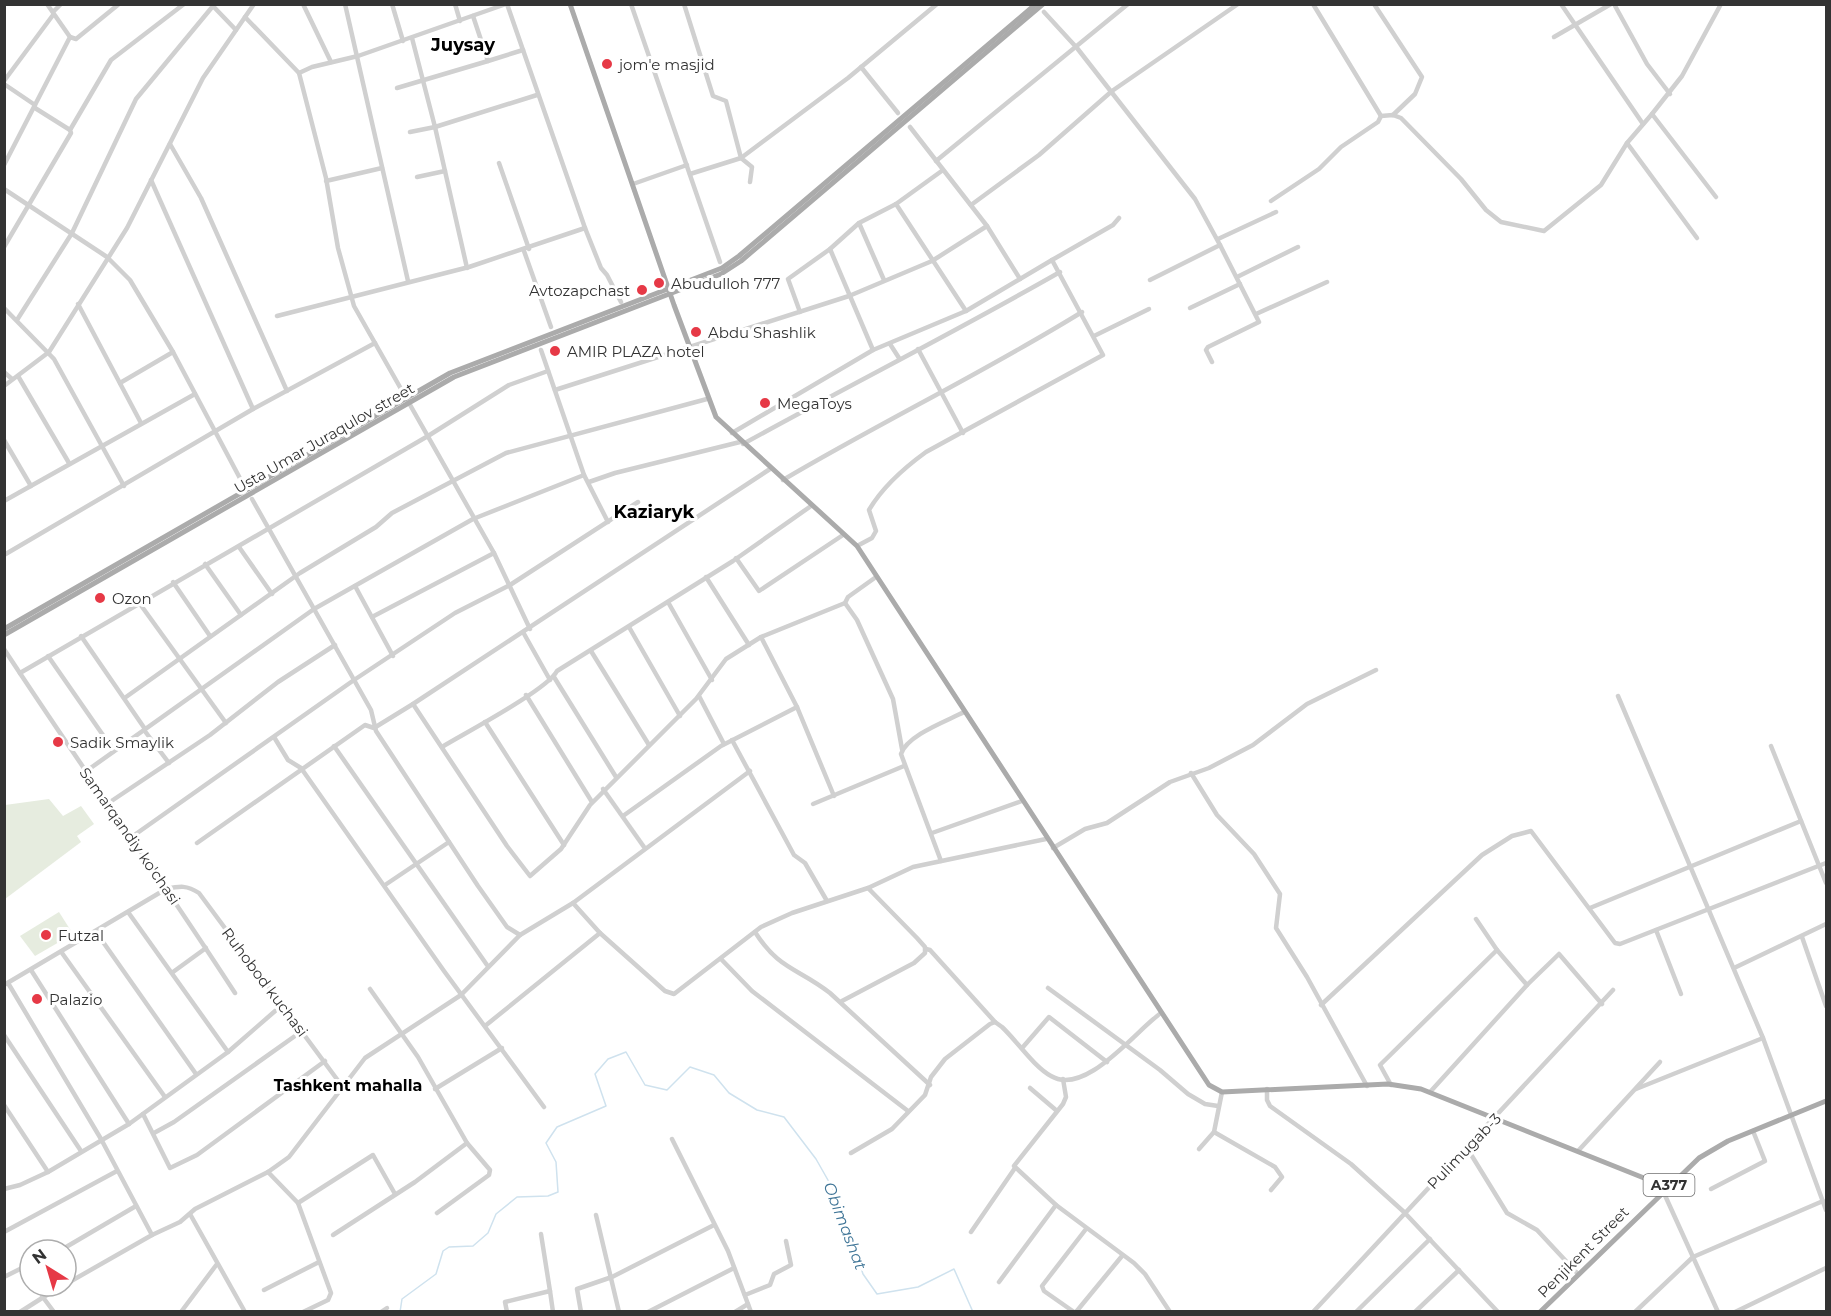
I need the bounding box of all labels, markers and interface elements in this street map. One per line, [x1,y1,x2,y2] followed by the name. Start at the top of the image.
[430,34,495,56] district label: Juysay
[617,55,715,74] place label: jom'e masjid
[600,57,614,71] marker: jom'e masjid
[671,274,780,293] place label: Abudulloh 777
[652,276,666,290] marker: Abudulloh 777
[529,281,630,300] place label: Avtozapchast
[635,283,649,297] marker: Avtozapchast
[708,323,816,342] place label: Abdu Shashlik
[689,325,703,339] marker: Abdu Shashlik
[567,342,705,361] place label: AMIR PLAZA hotel
[548,344,562,358] marker: AMIR PLAZA hotel
[230,378,418,498] street label: Usta Umar Juraqulov street
[777,394,852,413] place label: MegaToys
[758,396,772,410] marker: MegaToys
[614,501,695,523] district label: Kaziaryk
[112,589,152,608] place label: Ozon
[93,591,107,605] marker: Ozon
[70,733,174,752] place label: Sadik Smaylik
[51,735,65,749] marker: Sadik Smaylik
[75,764,185,908] street label: Samarqandiy ko'chasi
[218,924,312,1040] street label: Ruhobod kuchasi
[58,926,104,945] place label: Futzal
[39,928,53,942] marker: Futzal
[49,990,102,1009] place label: Palazio
[30,992,44,1006] marker: Palazio
[274,1076,422,1095] district label: Tashkent mahalla
[1423,1109,1505,1193] street label: Pulimugab-3
[1644,1174,1694,1196] road number: A377
[820,1179,871,1273] water label: Obimashat
[1533,1202,1633,1302] street label: Penjikent Street
[18,1238,78,1298] north arrow
[28,1245,50,1268] text: N

